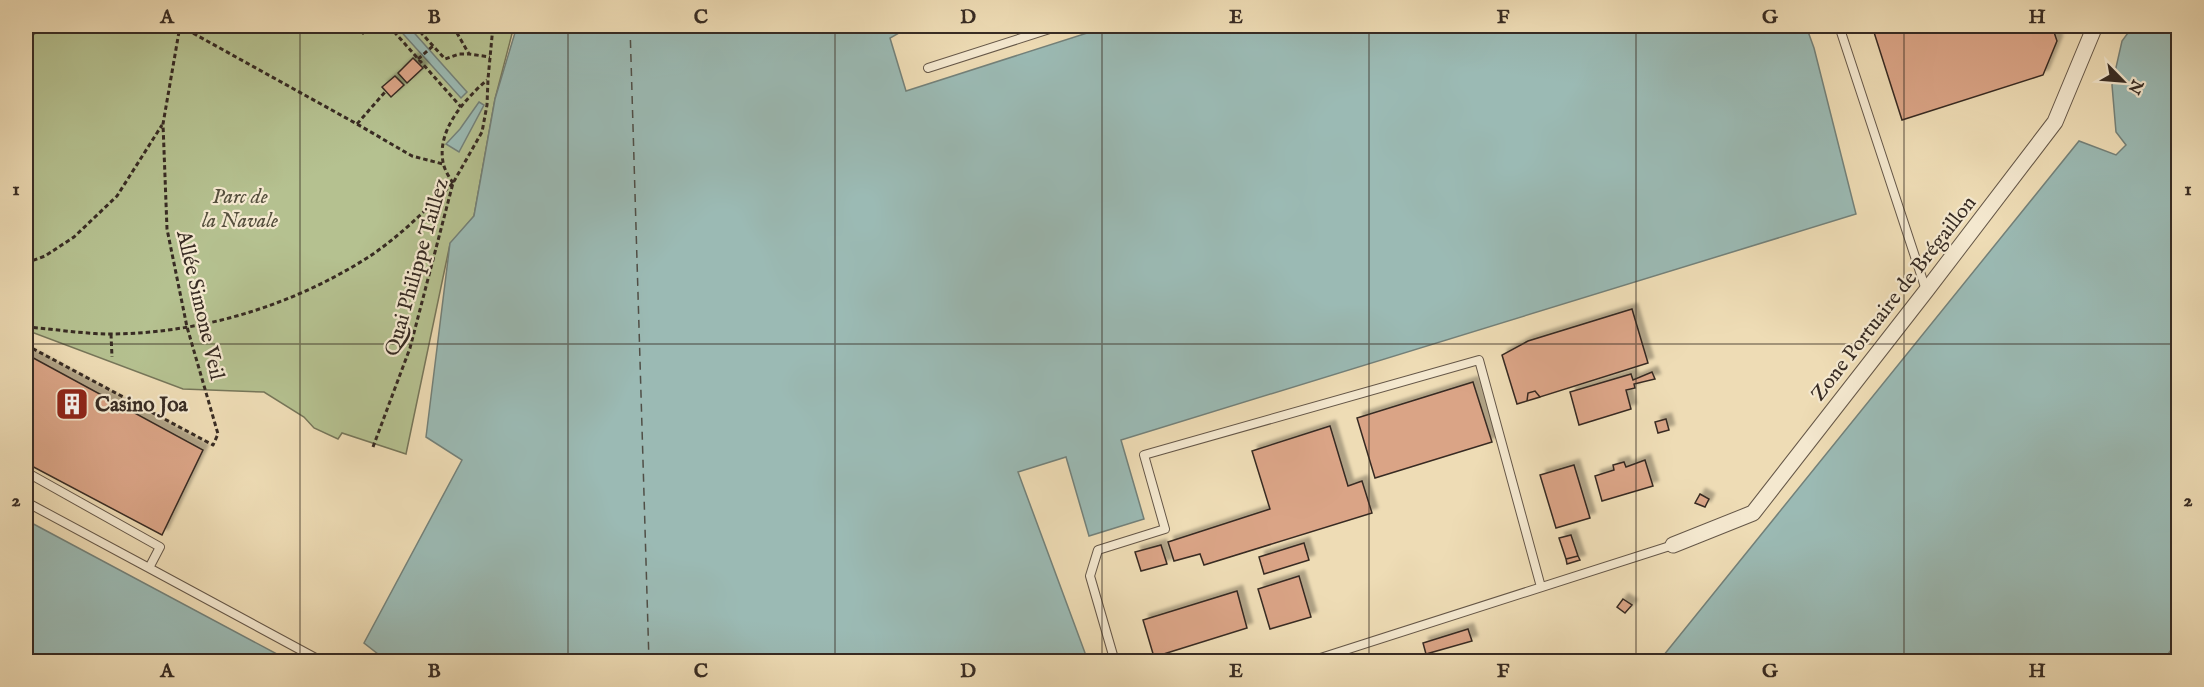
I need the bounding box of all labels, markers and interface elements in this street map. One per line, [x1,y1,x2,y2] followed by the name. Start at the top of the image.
[159,5,175,30] text: A
[427,5,441,30] text: B
[694,5,708,30] text: C
[960,5,976,30] text: D
[1229,5,1243,30] text: E
[1497,5,1510,30] text: F
[1762,5,1779,30] text: G
[2028,5,2046,30] text: H
[2093,51,2153,111] north arrow
[2123,75,2147,97] text: N
[379,175,456,359] street label: Quai Philippe Taillez
[12,177,20,202] text: 1
[2184,177,2192,202] text: 1
[202,184,278,235] park label: Parc de la Navale
[1806,191,1983,407] street label: Zone Portuaire de Brégaillon
[169,227,230,383] street label: Allée Simone Veil
[54,386,90,422] building icon: Casino Joa
[95,392,189,419] place label: Casino Joa
[11,488,21,513] text: 2
[2183,488,2193,513] text: 2
[159,659,175,684] text: A
[427,659,441,684] text: B
[694,659,708,684] text: C
[960,659,976,684] text: D
[1229,659,1243,684] text: E
[1497,659,1510,684] text: F
[1762,659,1779,684] text: G
[2028,659,2046,684] text: H

